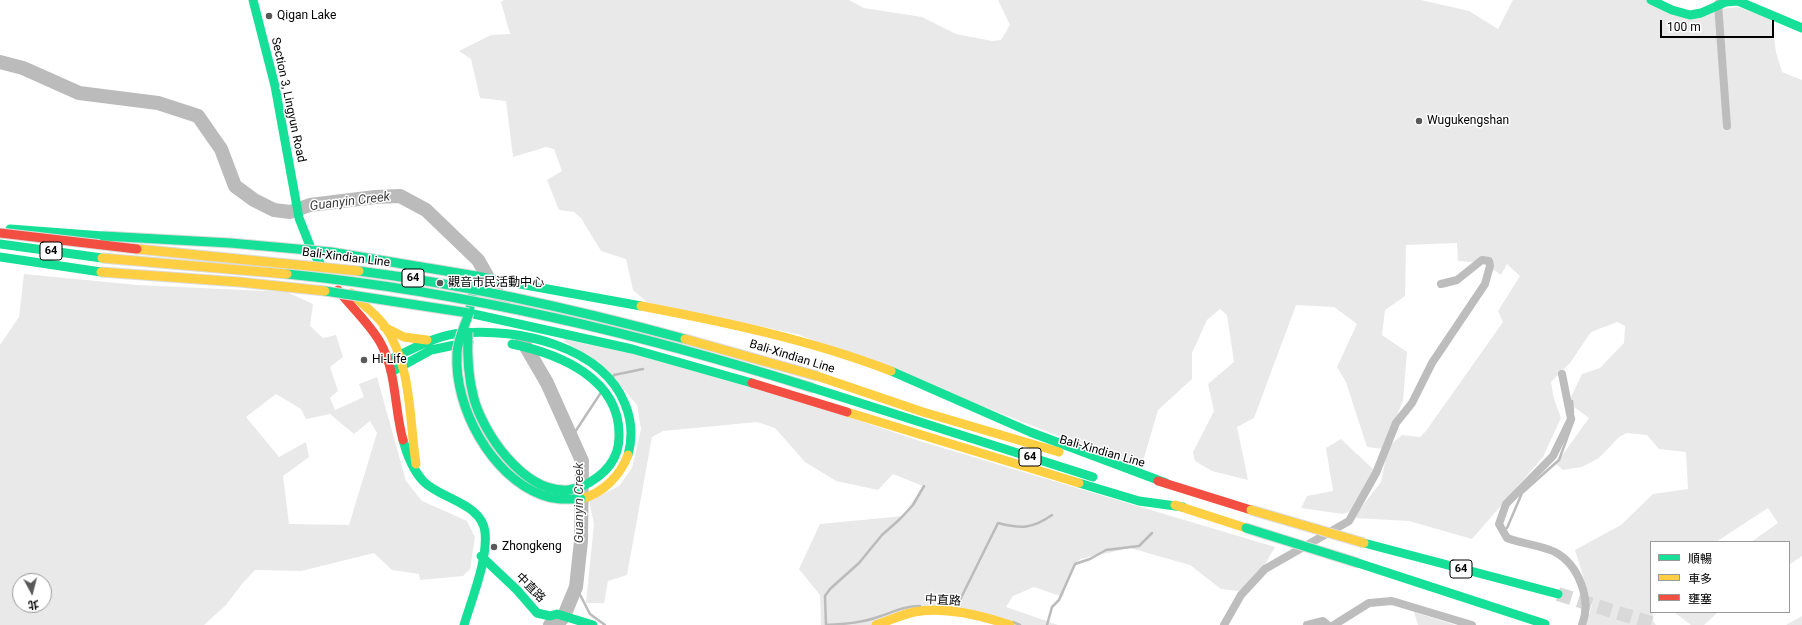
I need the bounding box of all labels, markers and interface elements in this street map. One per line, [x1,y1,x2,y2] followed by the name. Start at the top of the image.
[277,9,336,23] place label: Qigan Lake
[264,11,274,21] marker: Qigan Lake
[1662,12,1776,38] scale bar
[1667,20,1701,34] text: 100 m
[268,36,308,164] street label: Section 3, Lingyun Road
[1427,114,1509,128] place label: Wugukengshan
[1414,116,1424,126] marker: Wugukengshan
[309,189,391,215] water label: Guanyin Creek
[40,242,62,260] road number: 64
[301,245,391,271] street label: Bali-Xindian Line
[402,269,424,287] road number: 64
[448,276,544,290] place label: 觀音市民活動中心
[435,278,445,288] marker: 觀音市民活動中心
[748,337,836,377] street label: Bali-Xindian Line
[372,353,407,367] place label: Hi-Life
[359,355,369,365] marker: Hi-Life
[1058,433,1146,471] street label: Bali-Xindian Line
[1019,448,1041,466] road number: 64
[572,463,588,543] water label: Guanyin Creek
[502,540,562,554] place label: Zhongkeng
[1650,541,1790,613] legend
[489,542,499,552] marker: Zhongkeng
[1688,552,1712,566] text: 順暢
[1450,560,1472,578] road number: 64
[512,570,548,606] street label: 中直路
[1688,572,1712,586] text: 車多
[12,573,52,613] north arrow
[1688,592,1712,606] text: 壅塞
[925,593,961,609] street label: 中直路
[27,597,40,612] text: 北

